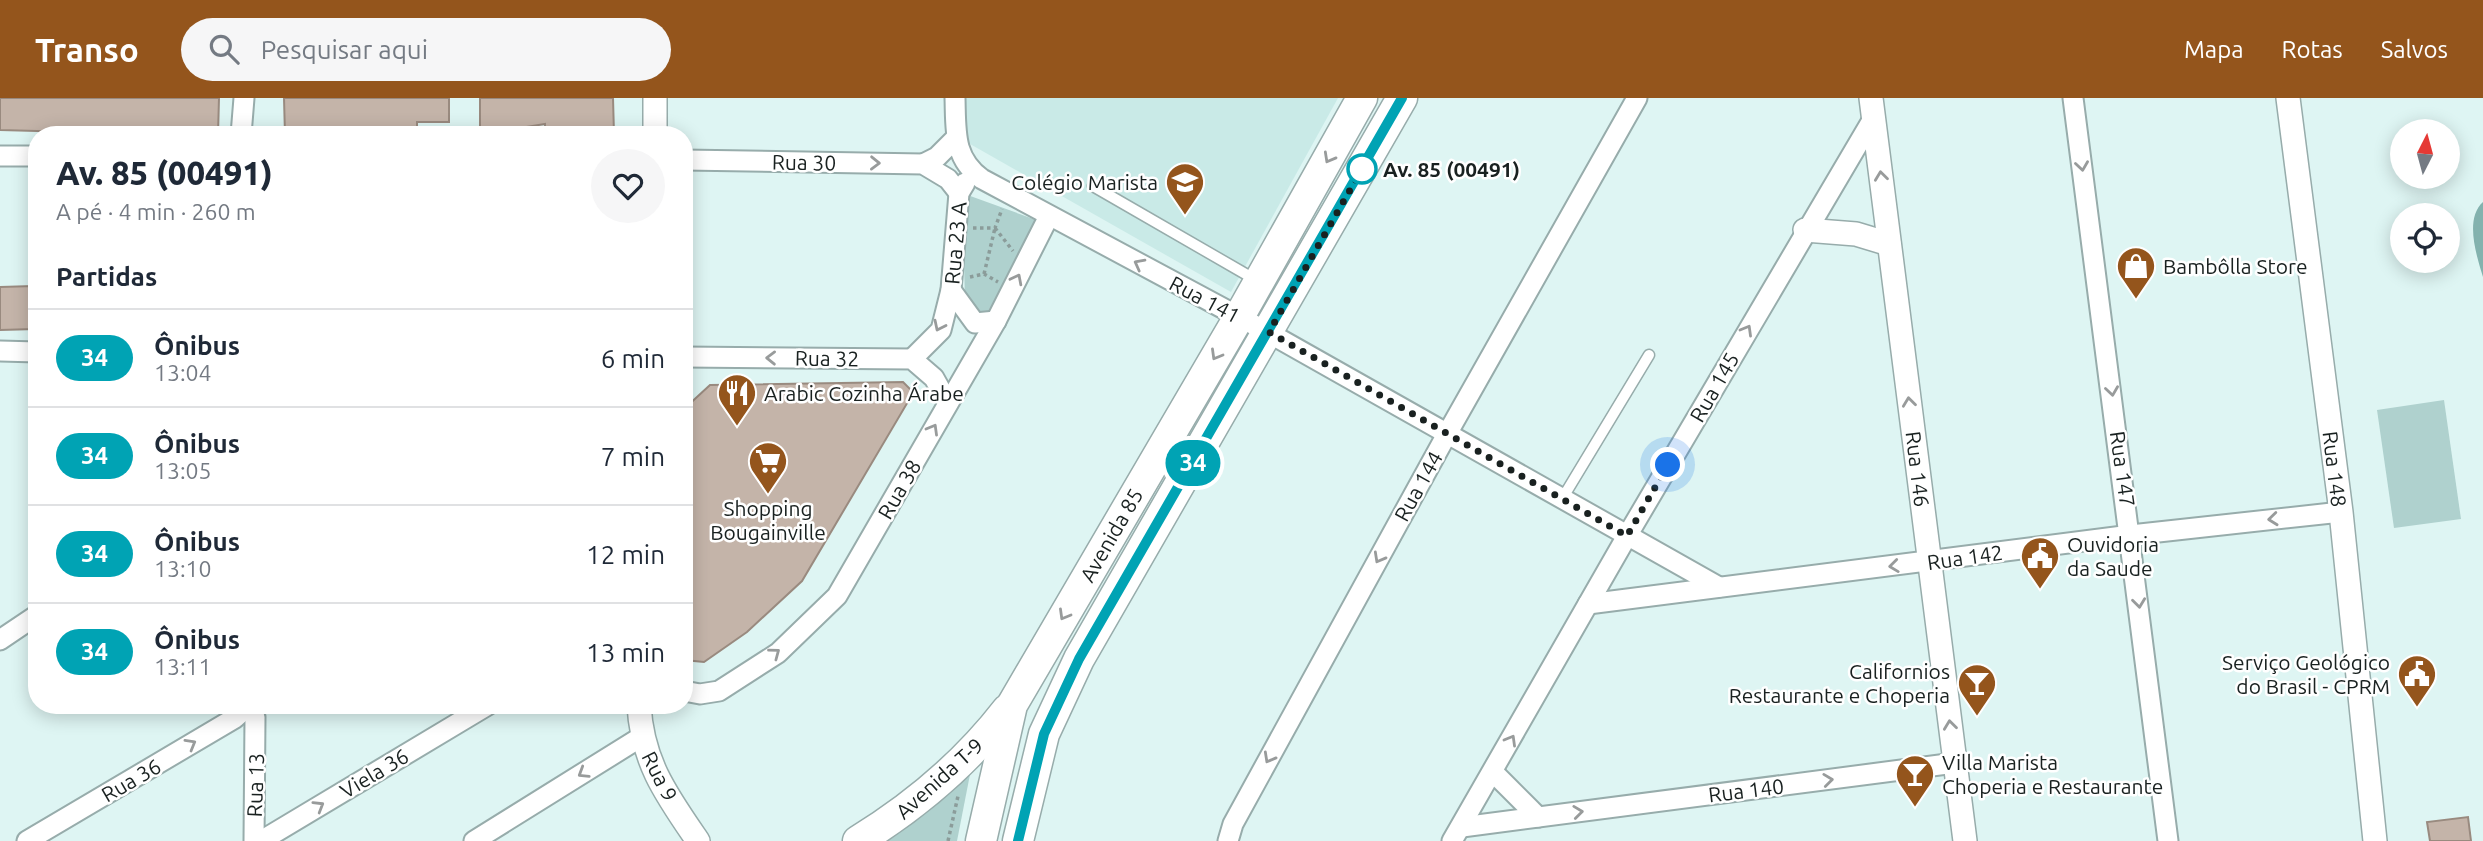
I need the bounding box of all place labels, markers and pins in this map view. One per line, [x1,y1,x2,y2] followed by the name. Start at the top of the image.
[1347,154,1377,184] marker: Av. 85 (00491)
[1383,157,1520,181] place label: Av. 85 (00491)
[1164,161,1206,216] school or university icon: Colégio Marista
[1011,170,1158,194] place label: Colégio Marista
[2115,245,2157,300] shop icon: Bambôlla Store
[2163,254,2308,278] place label: Bambôlla Store
[716,372,758,427] restaurant icon: Arabic Cozinha Árabe
[764,381,964,405] place label: Arabic Cozinha Árabe
[747,440,789,495] supermarket icon: Shopping Bougainville
[710,496,826,544] place label: Shopping Bougainville
[2067,532,2159,580] place label: Ouvidoria da Saude
[2019,535,2061,590] public building icon: Ouvidoria da Saude
[2222,650,2390,698] place label: Serviço Geológico do Brasil - CPRM
[2396,653,2438,708] public building icon: Serviço Geológico do Brasil - CPRM
[1729,659,1950,707] place label: Californios Restaurante e Choperia
[1956,662,1998,717] bar icon: Californios Restaurante e Choperia
[1942,750,2163,798] place label: Villa Marista Choperia e Restaurante
[1894,753,1936,808] bar icon: Villa Marista Choperia e Restaurante

